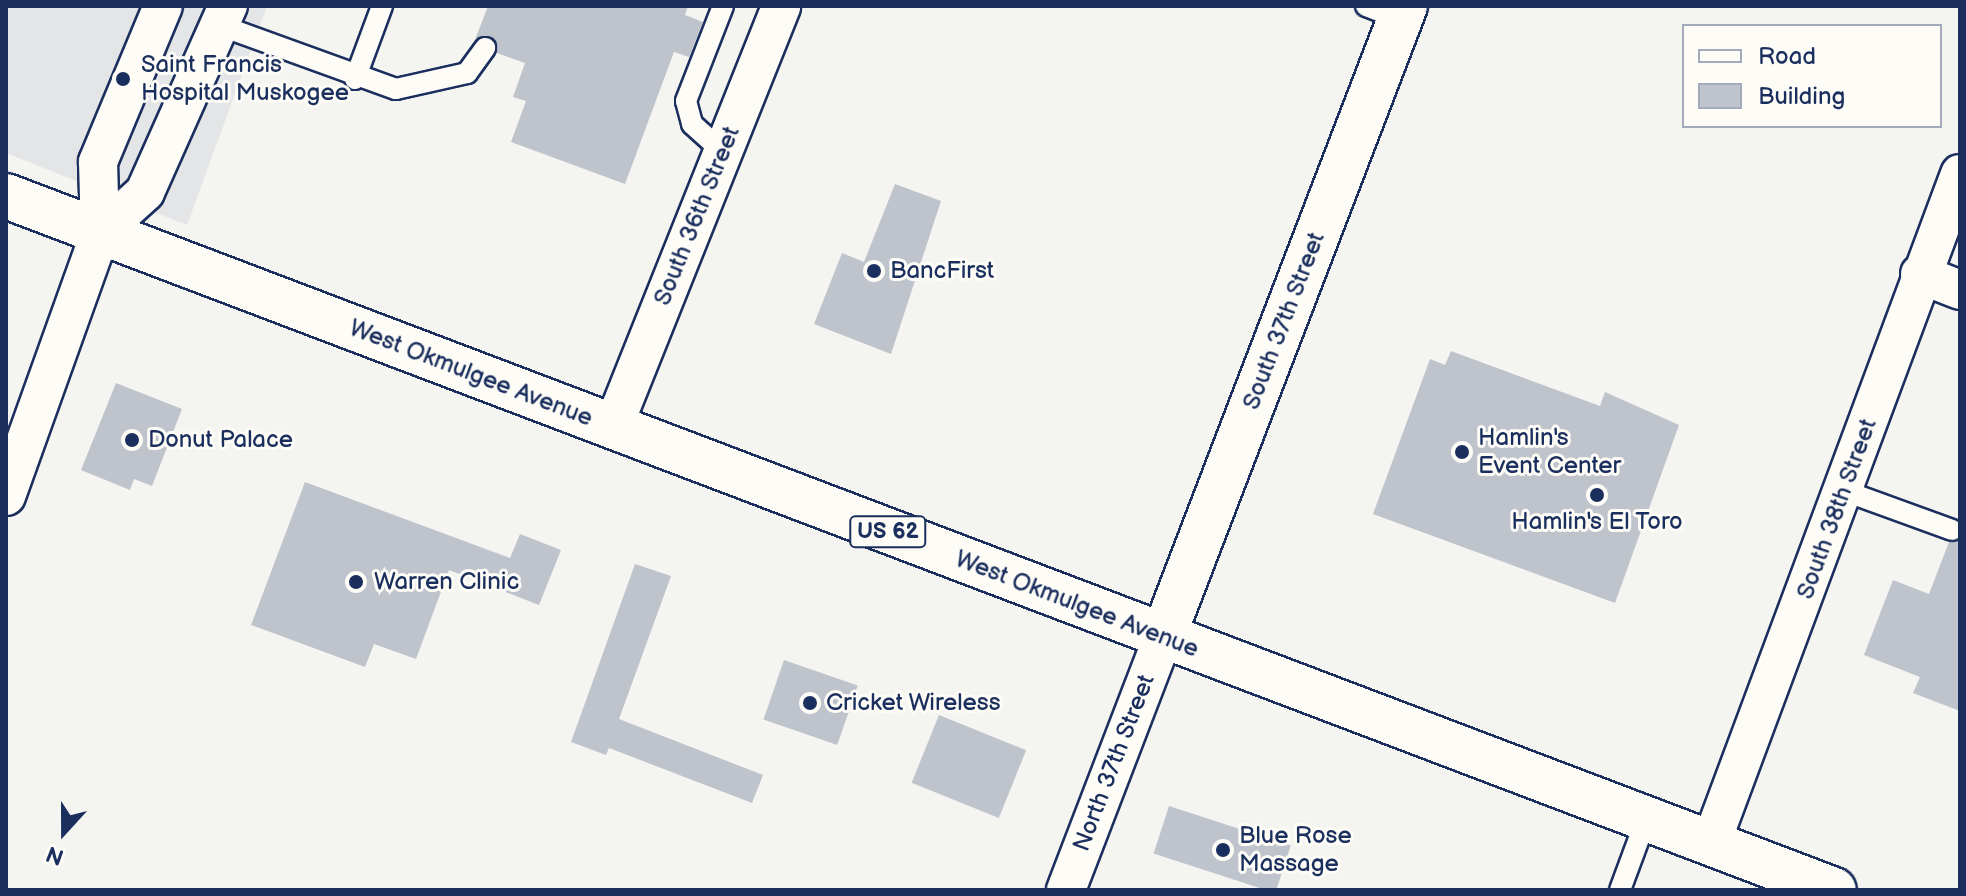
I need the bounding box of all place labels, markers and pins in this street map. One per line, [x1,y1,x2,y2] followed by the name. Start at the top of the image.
[141,51,349,107] place label: Saint Francis Hospital Muskogee
[112,68,134,90] marker: Saint Francis Hospital Muskogee
[890,257,994,285] place label: BancFirst
[865,262,883,280] marker: BancFirst
[1478,424,1621,480] place label: Hamlin's Event Center
[148,426,293,454] place label: Donut Palace
[123,431,141,449] marker: Donut Palace
[1453,443,1471,461] marker: Hamlin's Event Center
[1588,486,1606,504] marker: Hamlin's El Toro
[1511,508,1683,536] place label: Hamlin's El Toro
[374,568,519,596] place label: Warren Clinic
[345,571,367,593] marker: Warren Clinic
[826,689,1001,717] place label: Cricket Wireless
[801,694,819,712] marker: Cricket Wireless
[1239,822,1352,878] place label: Blue Rose Massage
[1214,841,1232,859] marker: Blue Rose Massage

